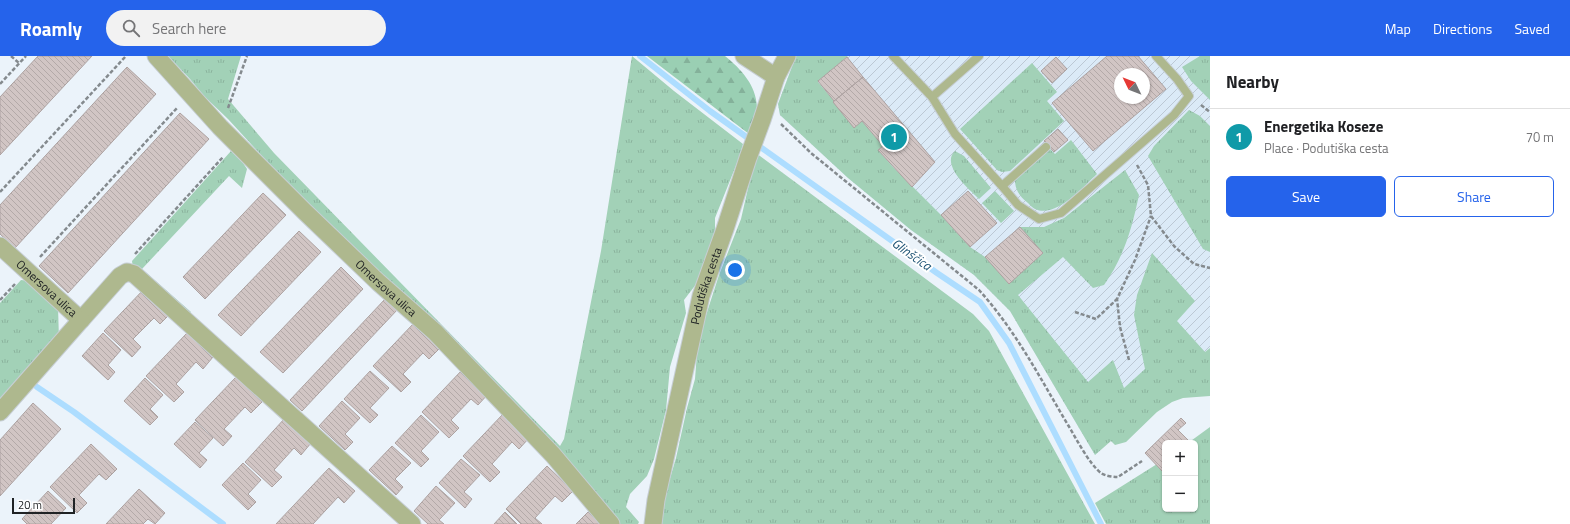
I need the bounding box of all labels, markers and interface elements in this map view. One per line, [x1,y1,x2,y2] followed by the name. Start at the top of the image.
[106,10,386,46] search box
[20,14,82,43] text: Roamly
[120,17,142,39] icon: search
[152,17,226,40] text: Search here
[1385,18,1411,39] text: Map
[1433,18,1492,39] text: Directions
[1514,18,1550,39] text: Saved
[1114,68,1150,104] north arrow
[1226,69,1279,95] text: Nearby
[1264,115,1383,138] text: Energetika Koseze
[881,122,907,152] pin: 1
[1235,127,1243,147] text: 1
[1526,127,1554,147] text: 70 m
[1264,138,1389,158] text: Place · Podutiška cesta
[1226,176,1386,217] button: Save
[1394,176,1554,217] button: Share
[888,233,937,276] water label: Glinščica
[685,245,727,326] street label: Podutiška cesta
[12,255,82,321] street label: Omersova ulica
[351,255,421,321] street label: Omersova ulica
[725,260,745,280] your location
[1162,440,1198,512] map controls
[1162,440,1198,476] button: +
[1162,476,1198,512] button: −
[12,496,75,515] scale bar
[18,497,42,513] text: 20 m

